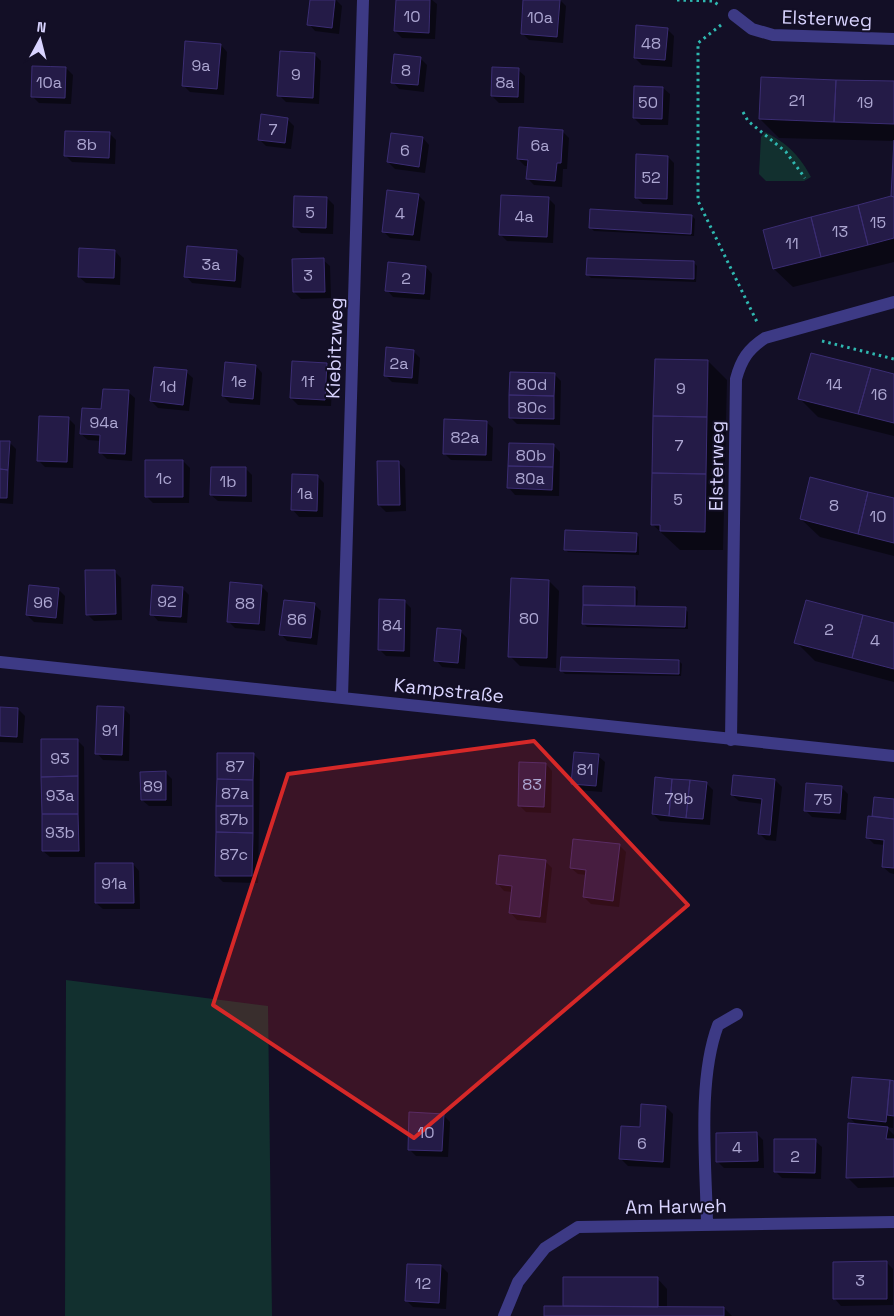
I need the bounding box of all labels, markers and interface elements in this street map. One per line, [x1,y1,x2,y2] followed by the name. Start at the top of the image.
[781,4,873,33] street label: Elsterweg
[404,6,420,27] house number: 10
[527,7,553,28] house number: 10a
[15,15,65,65] north arrow
[36,18,47,37] text: N
[641,33,661,54] house number: 48
[192,55,211,76] house number: 9a
[401,60,411,81] house number: 8
[291,64,301,85] house number: 9
[36,72,62,93] house number: 10a
[495,72,515,93] house number: 8a
[789,90,805,111] house number: 21
[638,92,658,113] house number: 50
[857,92,873,113] house number: 19
[268,119,278,140] house number: 7
[77,134,97,155] house number: 8b
[531,135,550,156] house number: 6a
[400,140,410,161] house number: 6
[641,167,661,188] house number: 52
[305,202,315,223] house number: 5
[395,203,405,224] house number: 4
[514,206,534,227] house number: 4a
[870,212,886,233] house number: 15
[832,221,848,242] house number: 13
[785,233,799,254] house number: 11
[202,254,220,275] house number: 3a
[303,265,313,286] house number: 3
[401,268,411,289] house number: 2
[320,297,349,399] street label: Kiebitzweg
[390,353,408,374] house number: 2a
[231,371,247,392] house number: 1e
[301,371,315,392] house number: 1f
[517,374,547,395] house number: 80d
[826,374,842,395] house number: 14
[160,376,177,397] house number: 1d
[676,378,686,399] house number: 9
[871,384,887,405] house number: 16
[517,397,547,418] house number: 80c
[90,412,119,433] house number: 94a
[703,421,730,511] street label: Elsterweg
[451,427,479,448] house number: 82a
[674,435,684,456] house number: 7
[516,445,546,466] house number: 80b
[156,468,172,489] house number: 1c
[515,468,545,489] house number: 80a
[220,471,237,492] house number: 1b
[297,483,313,504] house number: 1a
[673,489,683,510] house number: 5
[829,495,839,516] house number: 8
[870,506,886,527] house number: 10
[157,591,177,612] house number: 92
[33,592,53,613] house number: 96
[235,593,255,614] house number: 88
[519,608,539,629] house number: 80
[287,609,307,630] house number: 86
[382,615,402,636] house number: 84
[824,619,834,640] house number: 2
[870,630,880,651] house number: 4
[393,672,505,709] street label: Kampstraße
[102,720,118,741] house number: 91
[50,748,70,769] house number: 93
[226,756,244,777] house number: 87
[577,759,593,780] house number: 81
[522,774,542,795] house number: 83
[143,776,163,797] house number: 89
[221,783,249,804] house number: 87a
[46,785,74,806] house number: 93a
[664,788,694,809] house number: 79b
[814,789,832,810] house number: 75
[219,809,249,830] house number: 87b
[45,822,75,843] house number: 93b
[220,844,248,865] house number: 87c
[101,873,127,894] house number: 91a
[418,1122,434,1143] house number: 10
[637,1133,647,1154] house number: 6
[732,1137,742,1158] house number: 4
[790,1146,800,1167] house number: 2
[625,1193,727,1220] street label: Am Harweh
[855,1270,865,1291] house number: 3
[415,1273,431,1294] house number: 12

